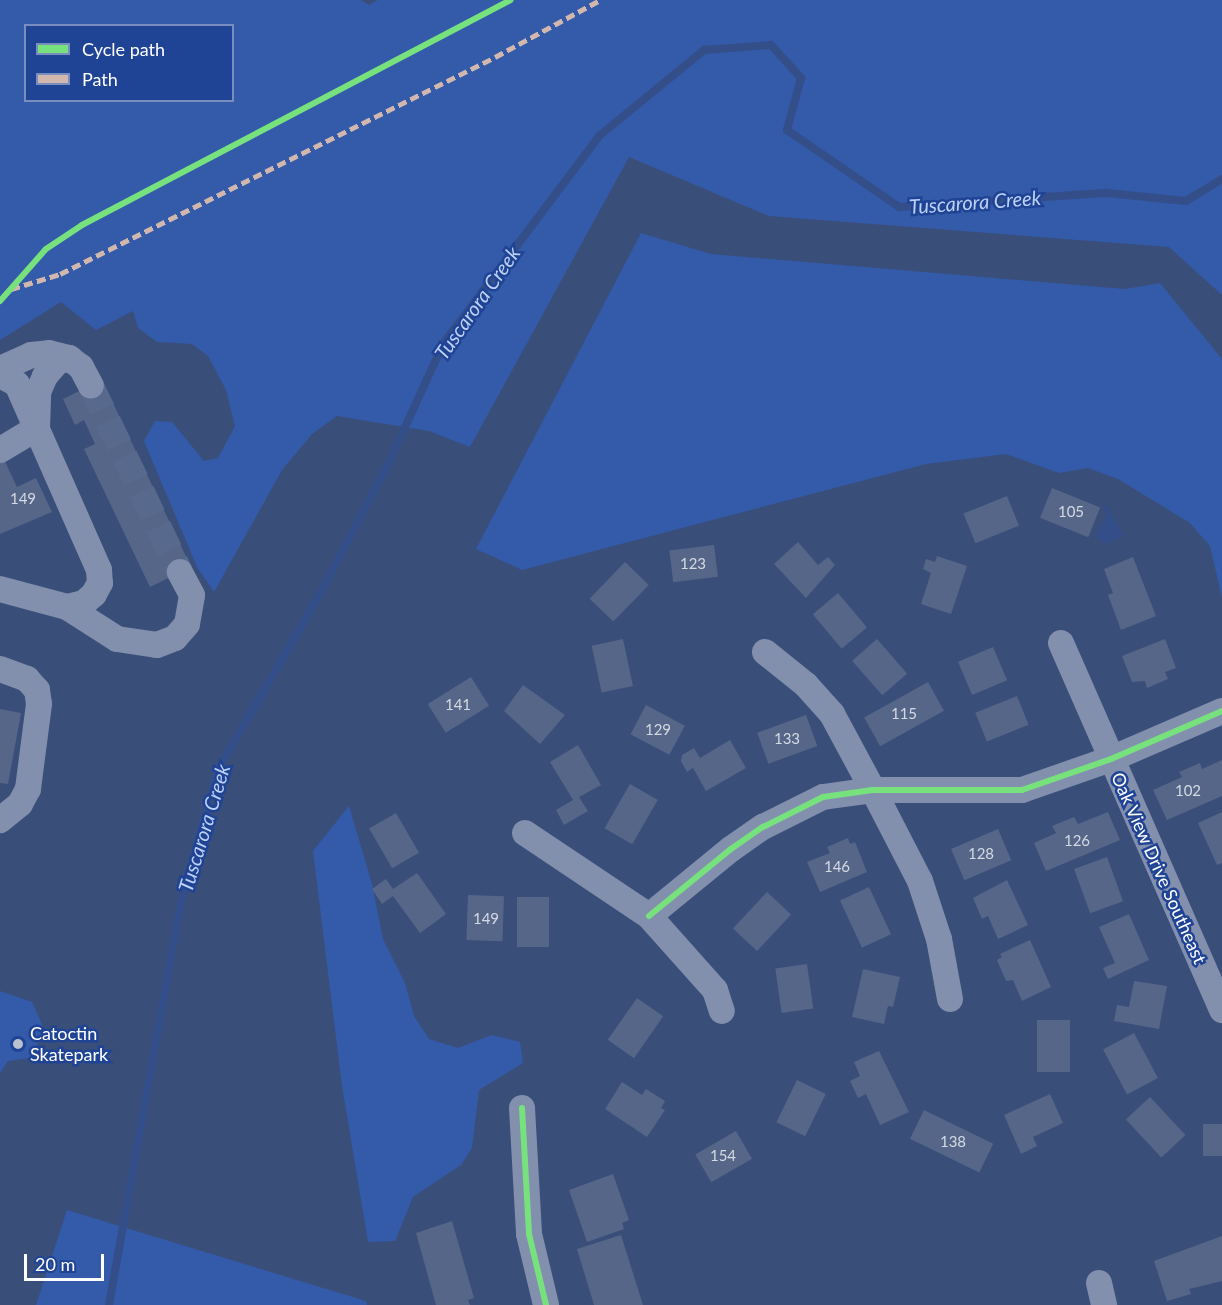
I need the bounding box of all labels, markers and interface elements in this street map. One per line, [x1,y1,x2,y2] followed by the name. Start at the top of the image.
[24,24,234,102] legend
[82,38,165,60] text: Cycle path
[82,68,118,90] text: Path
[908,185,1042,219] water label: Tuscarora Creek
[429,242,525,364] water label: Tuscarora Creek
[10,490,36,508] house number: 149
[1058,503,1084,521] house number: 105
[680,555,706,573] house number: 123
[445,696,471,714] house number: 141
[891,705,917,723] house number: 115
[645,721,671,739] house number: 129
[774,730,800,748] house number: 133
[173,761,235,895] water label: Tuscarora Creek
[1107,769,1211,967] street label: Oak View Drive Southeast
[1175,782,1201,800] house number: 102
[1064,832,1090,850] house number: 126
[968,845,994,863] house number: 128
[824,858,850,876] house number: 146
[473,910,499,928] house number: 149
[30,1023,108,1066] place label: Catoctin Skatepark
[11,1037,25,1051] marker: Catoctin Skatepark
[940,1133,966,1151] house number: 138
[710,1147,736,1165] house number: 154
[27,1242,106,1280] scale bar
[35,1253,75,1275] text: 20 m

